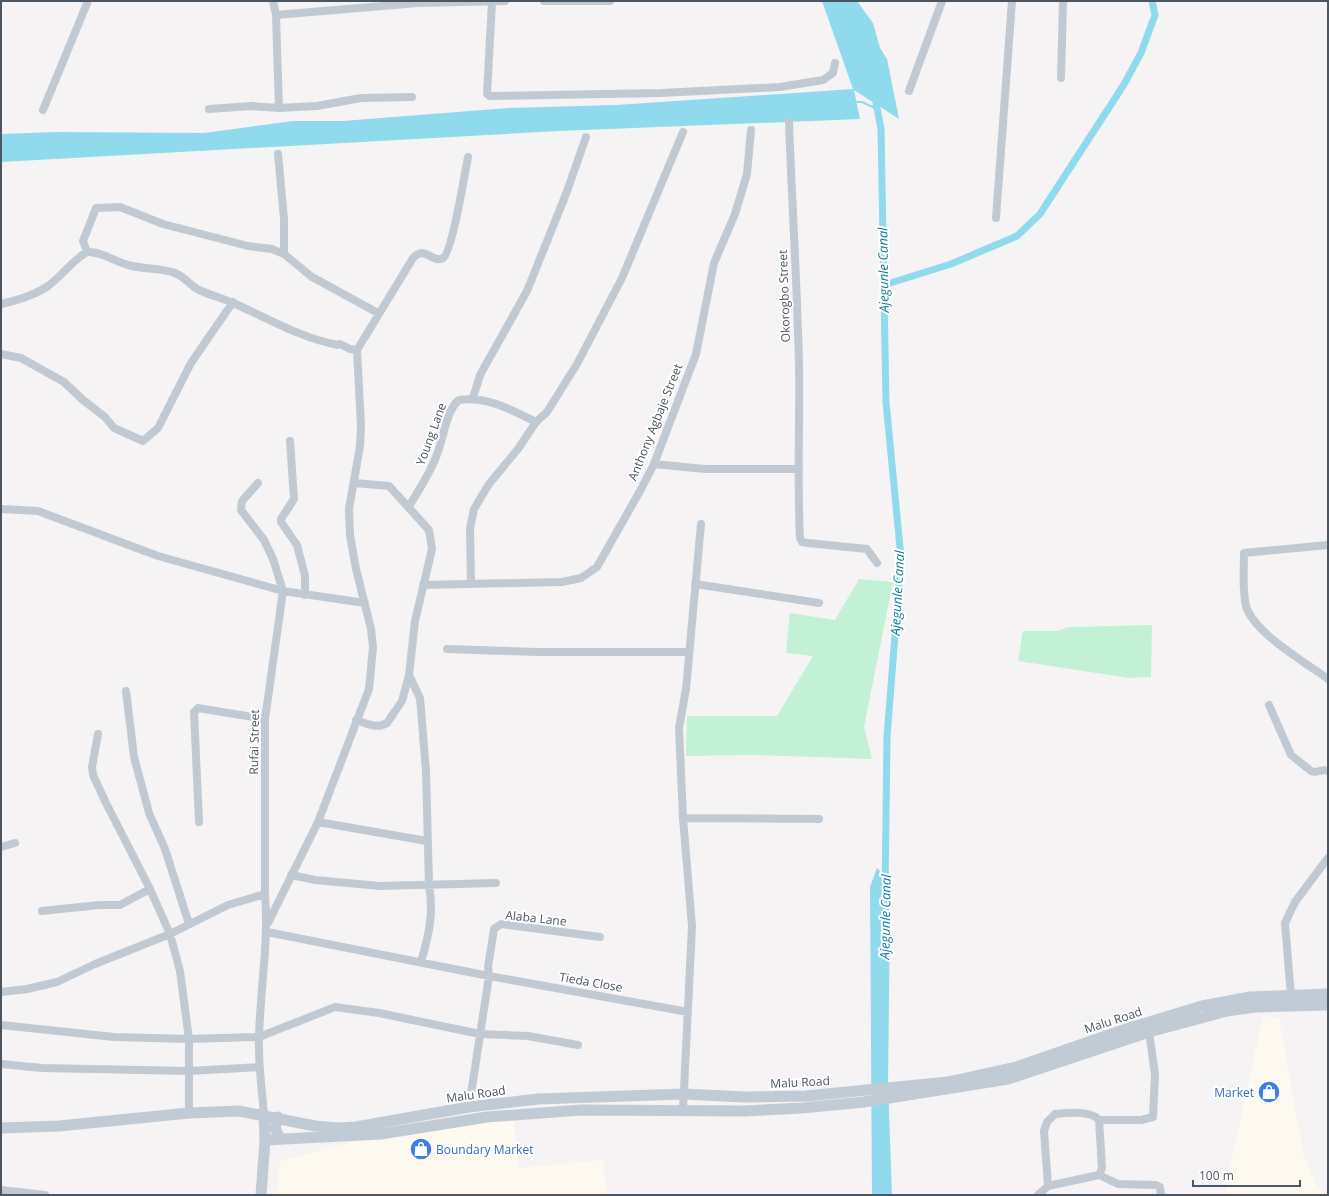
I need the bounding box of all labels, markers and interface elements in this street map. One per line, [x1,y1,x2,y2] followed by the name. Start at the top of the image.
[873,227,893,314] water label: Ajegunle Canal
[774,249,794,343] street label: Okorogbo Street
[624,361,686,483] street label: Anthony Agbaje Street
[412,400,450,468] street label: Young Lane
[886,549,908,637] water label: Ajegunle Canal
[245,709,263,775] street label: Rufai Street
[875,874,895,961] water label: Ajegunle Canal
[505,906,568,930] street label: Alaba Lane
[558,968,624,996] street label: Tieda Close
[1082,1003,1144,1037] street label: Malu Road
[770,1072,830,1092] street label: Malu Road
[1256,1079,1282,1105] shop icon: Market
[445,1081,507,1107] street label: Malu Road
[1214,1084,1254,1101] place label: Market
[408,1136,434,1162] shop icon: Boundary Market
[436,1141,533,1158] place label: Boundary Market
[1193,1162,1300,1188] scale bar
[1199,1167,1234,1184] text: 100 m

